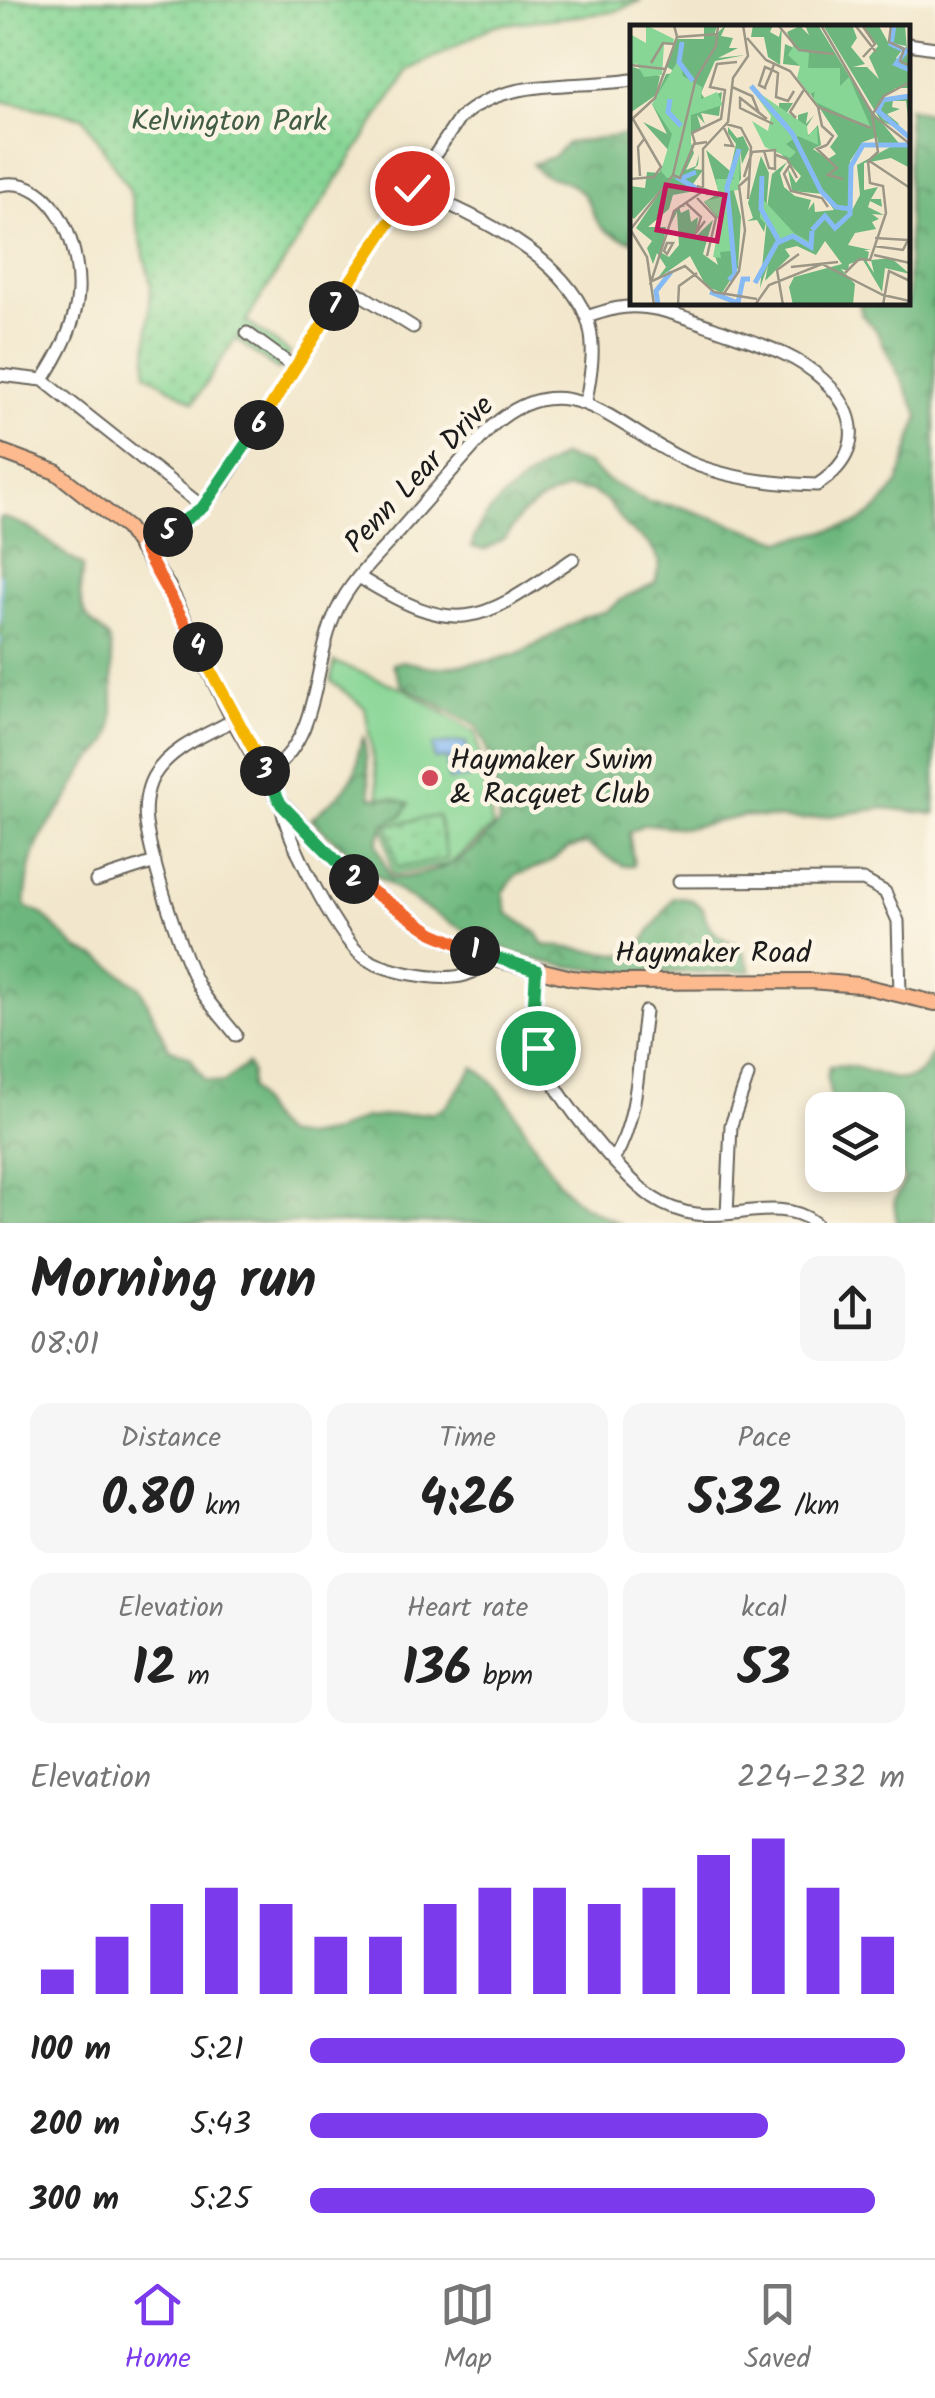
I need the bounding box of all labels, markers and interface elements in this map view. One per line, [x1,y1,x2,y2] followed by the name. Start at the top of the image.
[630,25,910,305] inset map
[131,98,328,146] park label: Kelvington Park
[370,146,455,231] pin
[385,161,440,216] icon: check
[309,281,359,331] pin: 7
[327,283,341,328] text: 7
[333,385,507,565] street label: Penn Lear Drive
[234,400,284,450] pin: 6
[251,402,267,447] text: 6
[143,507,193,557] pin: 5
[161,509,175,554] text: 5
[173,622,223,672] pin: 4
[190,624,206,669] text: 4
[450,737,653,819] place label: Haymaker Swim & Racquet Club
[240,746,290,796] pin: 3
[257,748,273,793] text: 3
[419,767,441,789] marker: Haymaker Swim & Racquet Club
[329,854,379,904] pin: 2
[346,856,362,901] text: 2
[450,926,500,976] pin: 1
[471,928,479,973] text: 1
[615,930,812,978] street label: Haymaker Road
[496,1006,581,1091] pin
[511,1021,566,1076] icon: arrive
[805,1092,905,1192] map controls
[805,1092,905,1192] button: layers
[30,1239,317,1326] text: Morning run
[800,1256,905,1361] button: share
[30,1320,99,1371] text: 08:01
[121,1416,221,1461] text: Distance
[439,1416,496,1461] text: Time
[737,1416,791,1461] text: Pace
[101,1461,194,1541] text: 0.80
[420,1461,515,1541] text: 4:26
[689,1461,783,1541] text: 5:32
[194,1484,240,1529] text: km
[783,1484,839,1529] text: /km
[118,1586,224,1631] text: Elevation
[407,1586,528,1631] text: Heart rate
[741,1586,787,1631] text: kcal
[132,1631,176,1711] text: 12
[402,1631,471,1711] text: 136
[738,1631,790,1711] text: 53
[176,1654,210,1699] text: m
[471,1654,533,1699] text: bpm
[30,1753,151,1804] text: Elevation
[737,1753,905,1804] text: 224–232 m
[30,2025,111,2076] text: 100 m
[190,2025,244,2076] text: 5:21
[30,2100,120,2151] text: 200 m
[190,2100,251,2151] text: 5:43
[30,2175,119,2226] text: 300 m
[190,2175,251,2226] text: 5:25
[125,2277,191,2382] tab: Home
[440,2277,495,2382] tab: Map
[744,2277,810,2382] tab: Saved

